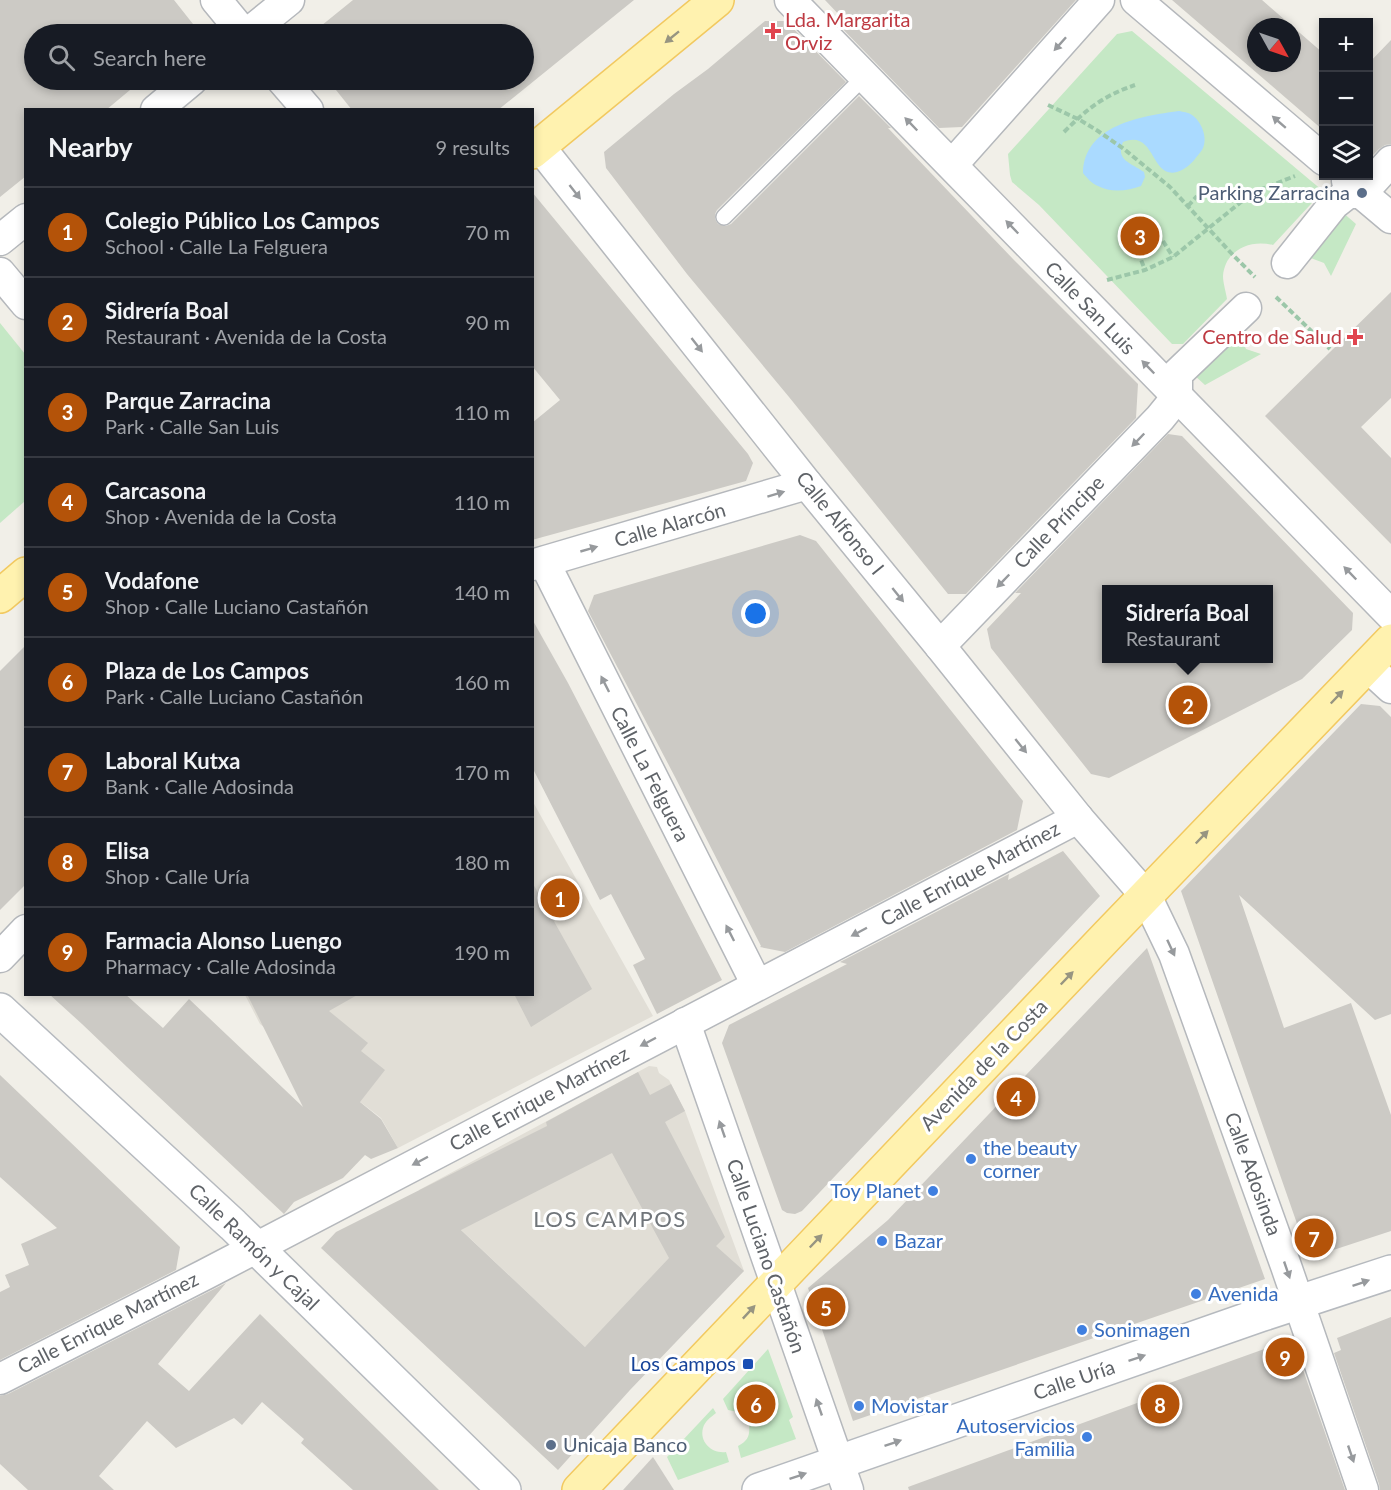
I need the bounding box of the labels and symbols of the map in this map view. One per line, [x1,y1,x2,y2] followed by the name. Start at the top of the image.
[785,7,910,54] place label: Lda. Margarita Orviz
[1247,18,1301,72] north arrow
[766,24,780,38] marker: Lda. Margarita Orviz
[665,30,680,43] one-way arrow
[1054,36,1067,51] one-way arrow
[1271,116,1287,129] one-way arrow
[904,117,918,131] one-way arrow
[1198,180,1350,204] place label: Parking Zarracina
[569,184,582,200] one-way arrow
[1355,186,1369,200] marker: Parking Zarracina
[1120,214,1160,258] pin: 3
[1005,220,1019,235] one-way arrow
[1041,256,1141,359] street label: Calle San Luis
[1202,324,1342,348] place label: Centro de Salud
[1346,328,1364,346] marker: Centro de Salud
[690,337,703,353] one-way arrow
[1141,360,1155,375] one-way arrow
[1131,433,1145,448] one-way arrow
[792,466,890,579] street label: Calle Alfonso I
[1008,470,1108,573] street label: Calle Príncipe
[767,489,785,498] one-way arrow
[611,497,728,551] street label: Calle Alarcón
[580,544,598,553] one-way arrow
[1343,566,1357,581] one-way arrow
[996,574,1010,588] one-way arrow
[891,587,904,602] one-way arrow
[741,599,770,628] your location
[600,675,610,692] one-way arrow
[1168,682,1208,728] pin: 2
[1330,689,1344,704] one-way arrow
[606,702,695,845] street label: Calle La Felguera
[1014,739,1026,754] one-way arrow
[876,816,1063,931] street label: Calle Enrique Martínez
[1194,831,1208,845] one-way arrow
[540,876,580,920] pin: 1
[726,925,735,942] one-way arrow
[850,927,867,937] one-way arrow
[1167,940,1176,957] one-way arrow
[1059,972,1073,986] one-way arrow
[915,994,1052,1135] street label: Avenida de la Costa
[640,1037,657,1047] one-way arrow
[445,1041,632,1156] street label: Calle Enrique Martínez
[996,1074,1036,1120] pin: 4
[1221,1109,1287,1239] street label: Calle Adosinda
[717,1120,726,1138] one-way arrow
[983,1135,1078,1182] place label: the beauty corner
[964,1152,978,1166] marker: the beauty corner
[722,1155,811,1356] street label: Calle Luciano Castañón
[411,1156,428,1166] one-way arrow
[184,1178,325,1315] street label: Calle Ramón y Cajal
[830,1178,921,1202] place label: Toy Planet
[926,1184,940,1198] marker: Toy Planet
[533,1205,687,1232] district label: LOS CAMPOS
[1294,1216,1334,1260] pin: 7
[894,1228,944,1252] place label: Bazar
[809,1234,823,1248] one-way arrow
[875,1234,889,1248] marker: Bazar
[1283,1261,1293,1279] one-way arrow
[13,1266,202,1378] street label: Calle Enrique Martínez
[1353,1277,1371,1287] one-way arrow
[1208,1281,1278,1305] place label: Avenida
[806,1284,846,1330] pin: 5
[1189,1287,1203,1301] marker: Avenida
[742,1304,756,1319] one-way arrow
[1094,1317,1190,1341] place label: Sonimagen
[1075,1323,1089,1337] marker: Sonimagen
[1266,1334,1304,1380] pin: 9
[630,1351,736,1375] place label: Los Campos
[1128,1353,1146,1362] one-way arrow
[1030,1354,1118,1404] street label: Calle Uría
[741,1357,755,1371] marker: Los Campos
[736,1382,776,1426] pin: 6
[1140,1382,1180,1426] pin: 8
[871,1393,949,1417] place label: Movistar
[813,1398,823,1416] one-way arrow
[852,1399,866,1413] marker: Movistar
[956,1413,1075,1460] place label: Autoservicios Familia
[1080,1430,1094,1444] marker: Autoservicios Familia
[563,1432,687,1456] place label: Unicaja Banco
[544,1438,558,1452] marker: Unicaja Banco
[884,1438,902,1448] one-way arrow
[1346,1445,1356,1463] one-way arrow
[789,1471,807,1481] one-way arrow

